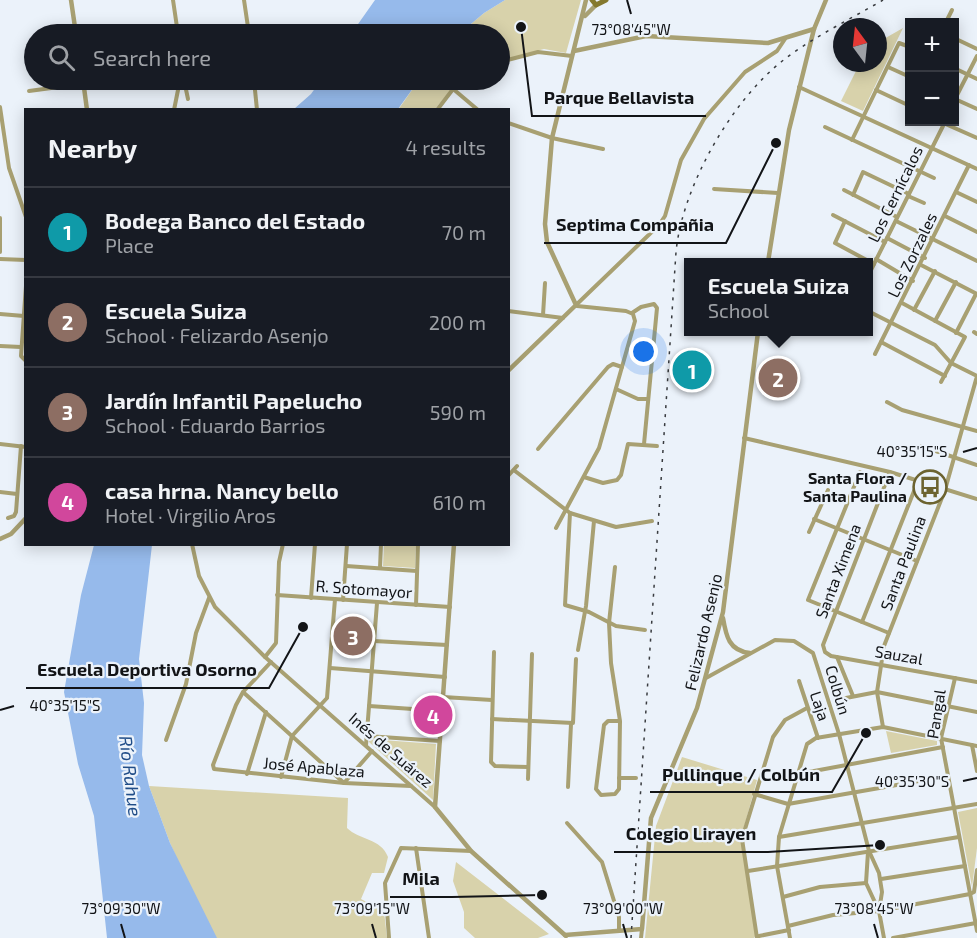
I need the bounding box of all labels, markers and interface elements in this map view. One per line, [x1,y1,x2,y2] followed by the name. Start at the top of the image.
[833,18,887,72] north arrow
[905,18,959,126] map controls
[905,18,959,72] button: +
[591,20,671,38] text: 73°08'45"W
[24,24,510,90] search box
[45,41,78,74] icon: search
[93,44,211,70] text: Search here
[905,72,959,126] button: −
[532,80,706,116] callout: Parque Bellavista
[544,86,694,108] text: Parque Bellavista
[48,132,137,163] text: Nearby
[406,135,486,159] text: 4 results
[863,142,926,245] street label: Los Cernícalos
[105,207,365,233] text: Bodega Banco del Estado
[544,207,726,243] callout: Septima Compañia
[883,209,940,300] street label: Los Zorzales
[556,213,714,235] text: Septima Compañia
[63,220,72,244] text: 1
[442,220,486,244] text: 70 m
[105,233,154,257] text: Place
[684,258,873,336] popup
[708,272,849,298] text: Escuela Suiza
[105,297,247,323] text: Escuela Suiza
[708,298,769,322] text: School
[62,310,73,334] text: 2
[429,310,486,334] text: 200 m
[105,323,329,347] text: School · Felizardo Asenjo
[629,337,658,366] your location
[672,348,712,392] pin: 1
[758,356,798,400] pin: 2
[105,387,362,413] text: Jardín Infantil Papelucho
[62,400,73,424] text: 3
[430,400,486,424] text: 590 m
[105,413,325,437] text: School · Eduardo Barrios
[877,442,947,460] text: 40°35'15"S
[803,468,907,505] place label: Santa Flora / Santa Paulina
[912,469,948,505] bus stop icon: Santa Flora / Santa Paulina
[105,477,339,503] text: casa hrna. Nancy bello
[61,490,74,514] text: 4
[433,490,486,514] text: 610 m
[105,503,276,527] text: Hotel · Virgilio Aros
[876,513,929,613] street label: Santa Paulina
[811,521,864,621] street label: Santa Ximena
[680,572,726,692] street label: Felizardo Asenjo
[315,576,414,601] street label: R. Sotomayor
[334,614,372,658] pin: 3
[874,641,925,668] street label: Sauzal
[26,652,269,688] callout: Escuela Deportiva Osorno
[37,658,257,680] text: Escuela Deportiva Osorno
[822,663,855,717] street label: Colbún
[922,688,949,740] street label: Pangal
[806,689,834,723] street label: Laja
[414,692,452,738] pin: 4
[30,696,100,714] text: 40°35'15"S
[345,708,437,791] street label: Inés de Suárez
[115,734,147,818] water label: Río Rahue
[262,753,366,780] street label: José Apablaza
[650,756,832,792] callout: Pullinque / Colbún
[662,763,820,785] text: Pullinque / Colbún
[875,772,949,790] text: 40°35'30"S
[614,816,768,852] callout: Colegio Lirayen
[626,822,756,844] text: Colegio Lirayen
[390,861,452,897] callout: Mila
[402,867,440,889] text: Mila
[81,899,161,917] text: 73°09'30"W
[334,899,410,917] text: 73°09'15"W
[583,899,663,917] text: 73°09'00"W
[834,899,914,917] text: 73°08'45"W

